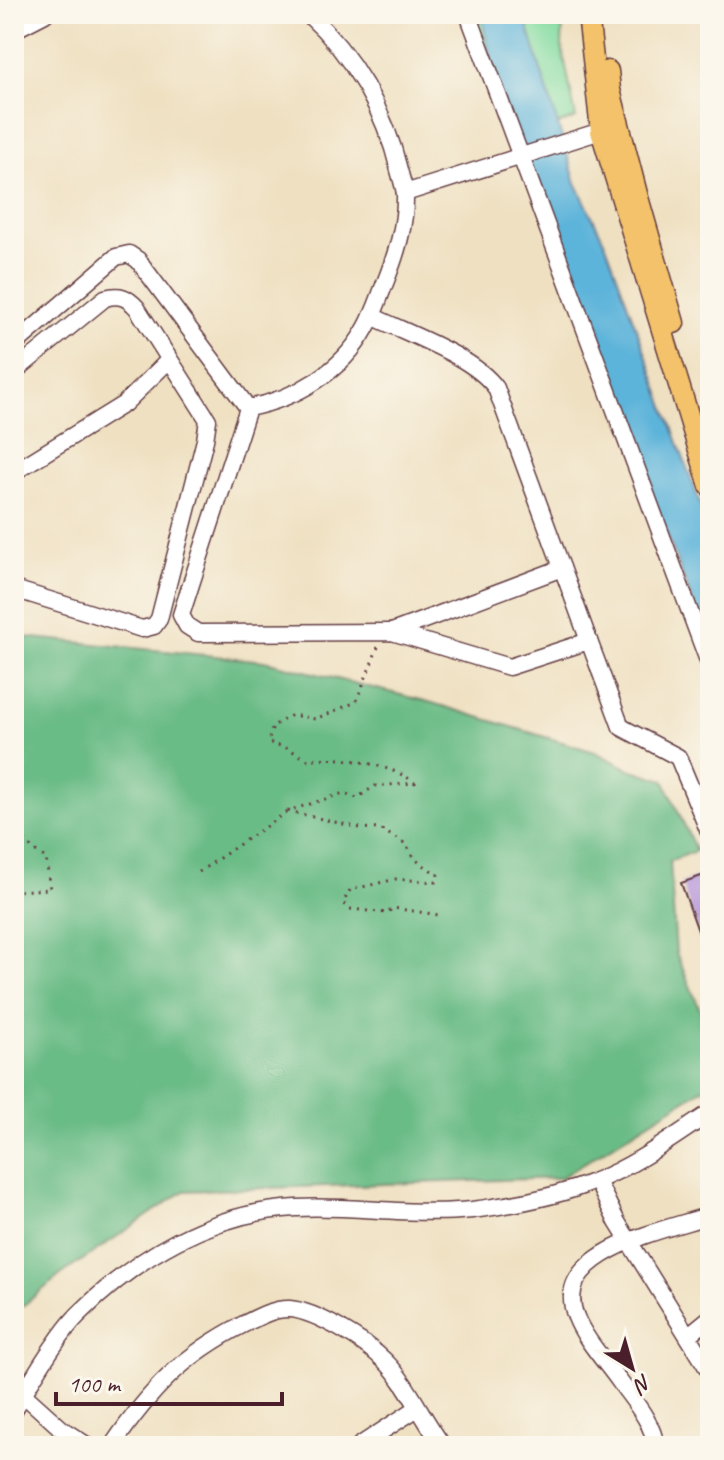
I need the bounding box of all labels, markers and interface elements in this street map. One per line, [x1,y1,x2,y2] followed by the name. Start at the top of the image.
[592,1328,672,1408] north arrow
[56,1356,282,1406] scale bar
[627,1368,657,1400] text: N
[68,1369,122,1399] text: 100 m

